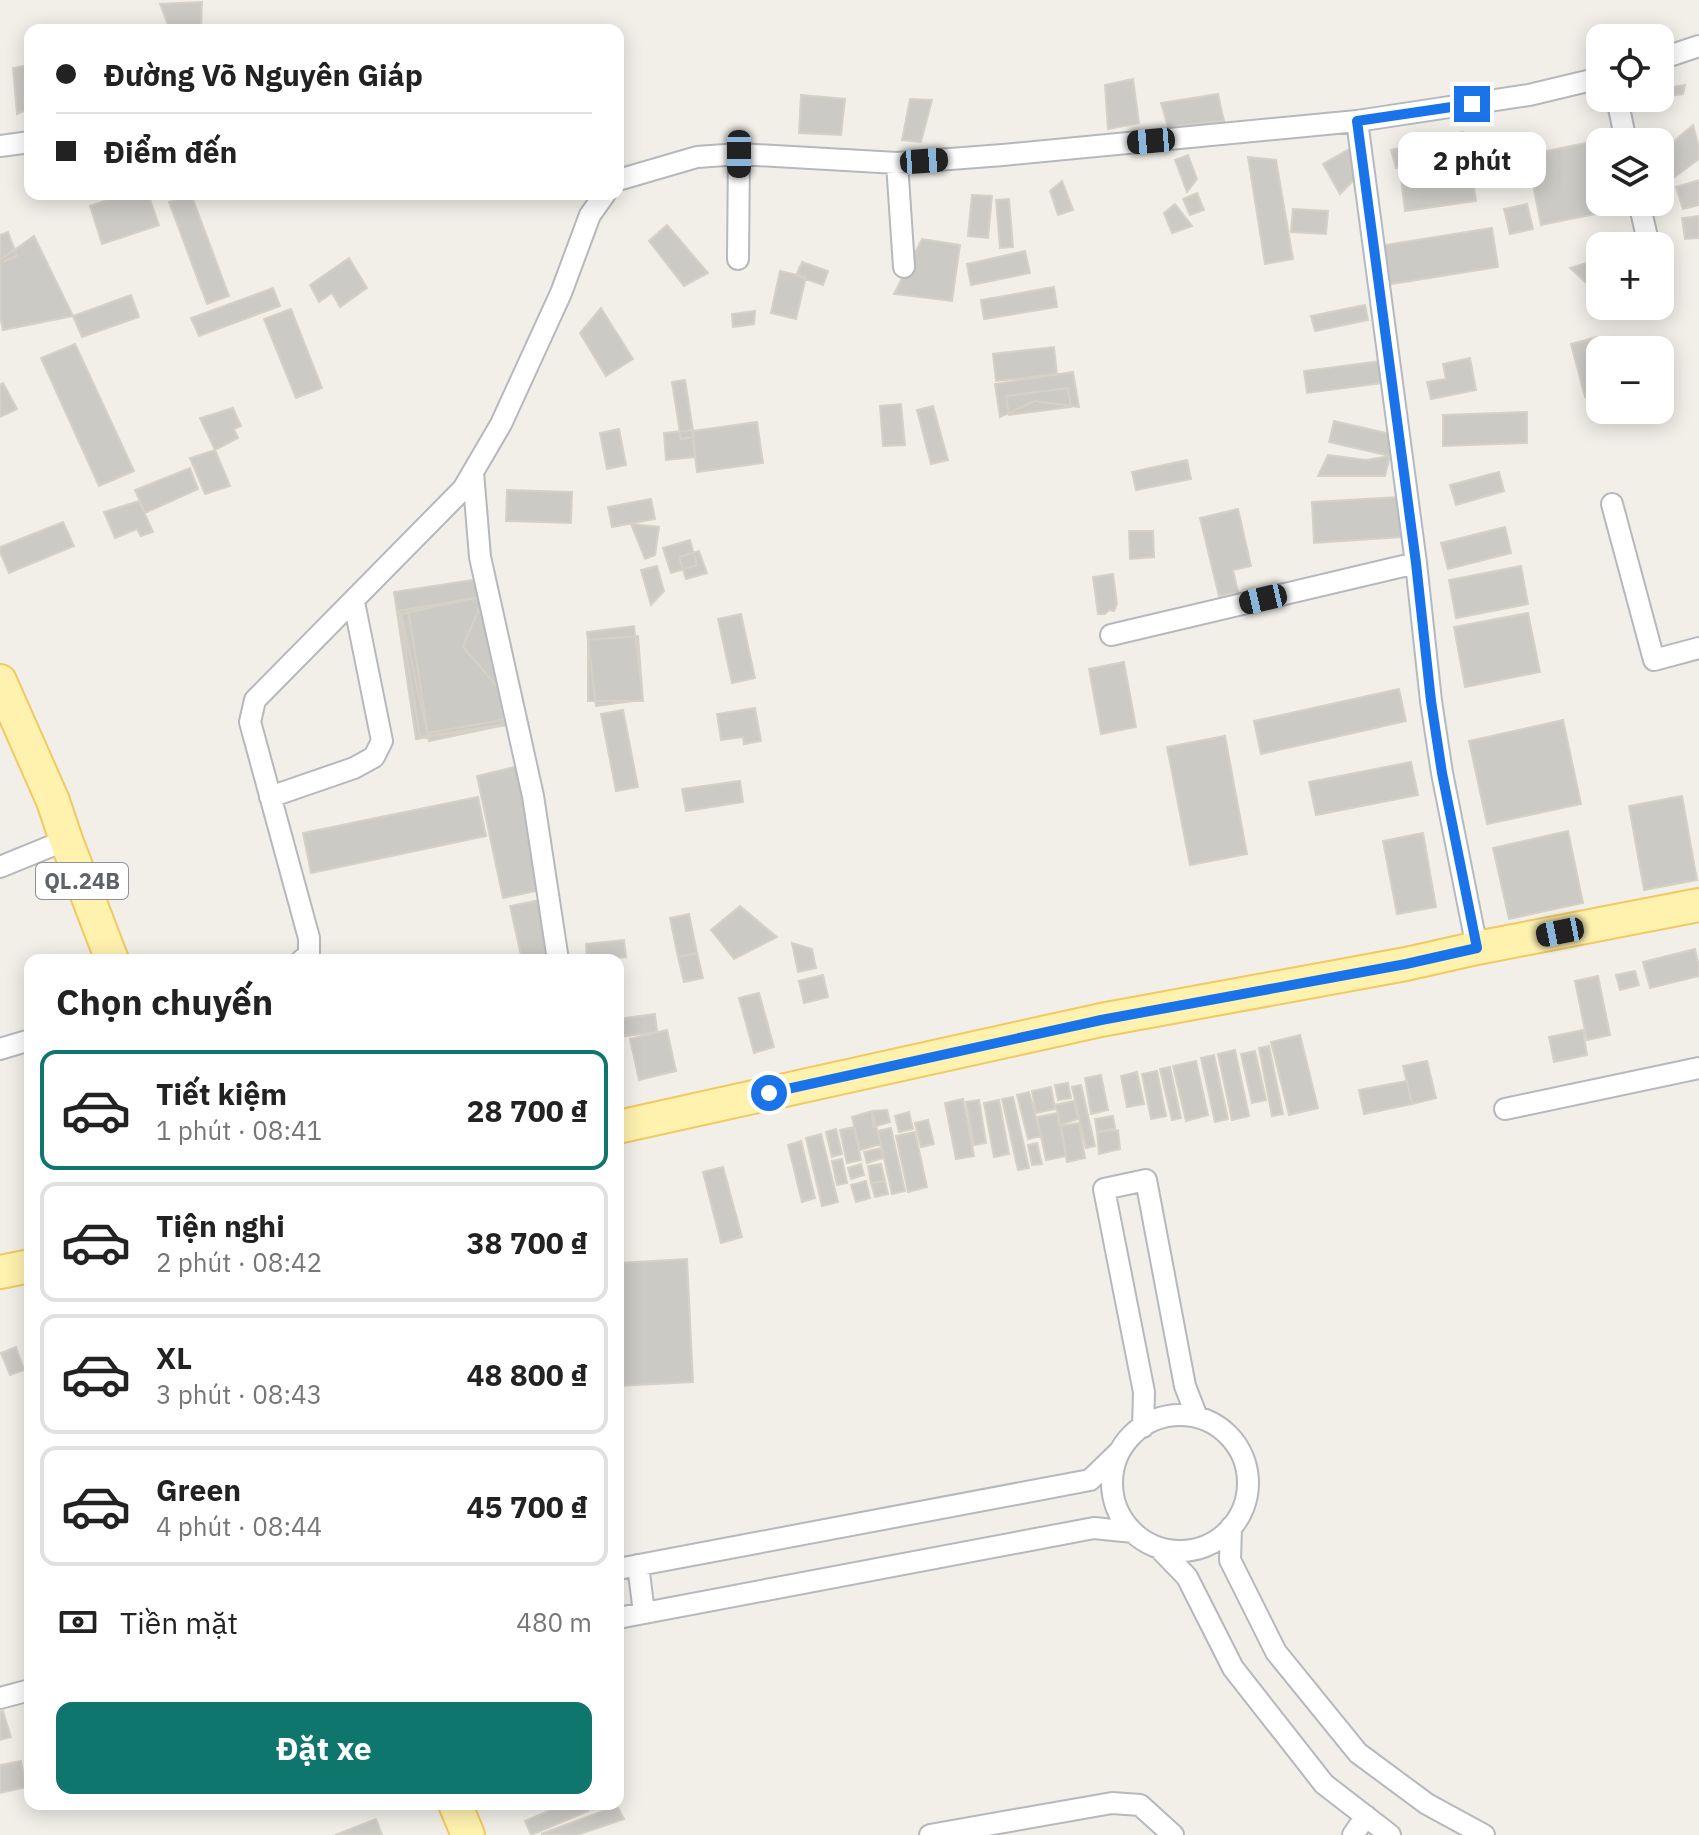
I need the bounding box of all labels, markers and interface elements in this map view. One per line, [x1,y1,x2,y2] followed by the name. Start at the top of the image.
[1586,24,1674,424] map controls
[1586,24,1674,112] button: locate
[104,55,423,94] text: Đường Võ Nguyên Giáp
[1454,86,1490,122] route end
[1126,127,1176,155] car
[1586,128,1674,216] button: layers
[727,130,751,178] car
[104,132,237,171] text: Điểm đến
[1398,132,1546,188] callout: 2 phút
[1433,143,1511,177] text: 2 phút
[899,147,949,175] car
[1586,232,1674,320] button: +
[1586,336,1674,424] button: −
[1237,582,1289,616] car
[36,863,128,899] road number: QL.24B
[1534,916,1586,948] car
[56,978,273,1025] text: Chọn chuyến
[60,1074,132,1146] icon: car
[156,1074,287,1113] text: Tiết kiệm
[751,1075,787,1111] route start
[467,1091,588,1130] text: 28 700 ₫
[156,1113,322,1147] text: 1 phút · 08:41
[60,1206,132,1278] icon: car
[156,1206,285,1245] text: Tiện nghi
[467,1223,588,1262] text: 38 700 ₫
[156,1245,322,1279] text: 2 phút · 08:42
[60,1338,132,1410] icon: car
[156,1338,192,1377] text: XL
[467,1355,588,1394] text: 48 800 ₫
[156,1377,322,1411] text: 3 phút · 08:43
[60,1470,132,1542] icon: car
[156,1470,241,1509] text: Green
[467,1487,588,1526] text: 45 700 ₫
[156,1509,322,1543] text: 4 phút · 08:44
[56,1600,100,1644] icon: cash
[120,1603,238,1642] text: Tiền mặt
[516,1605,592,1639] text: 480 m
[56,1702,592,1794] button: Đặt xe

